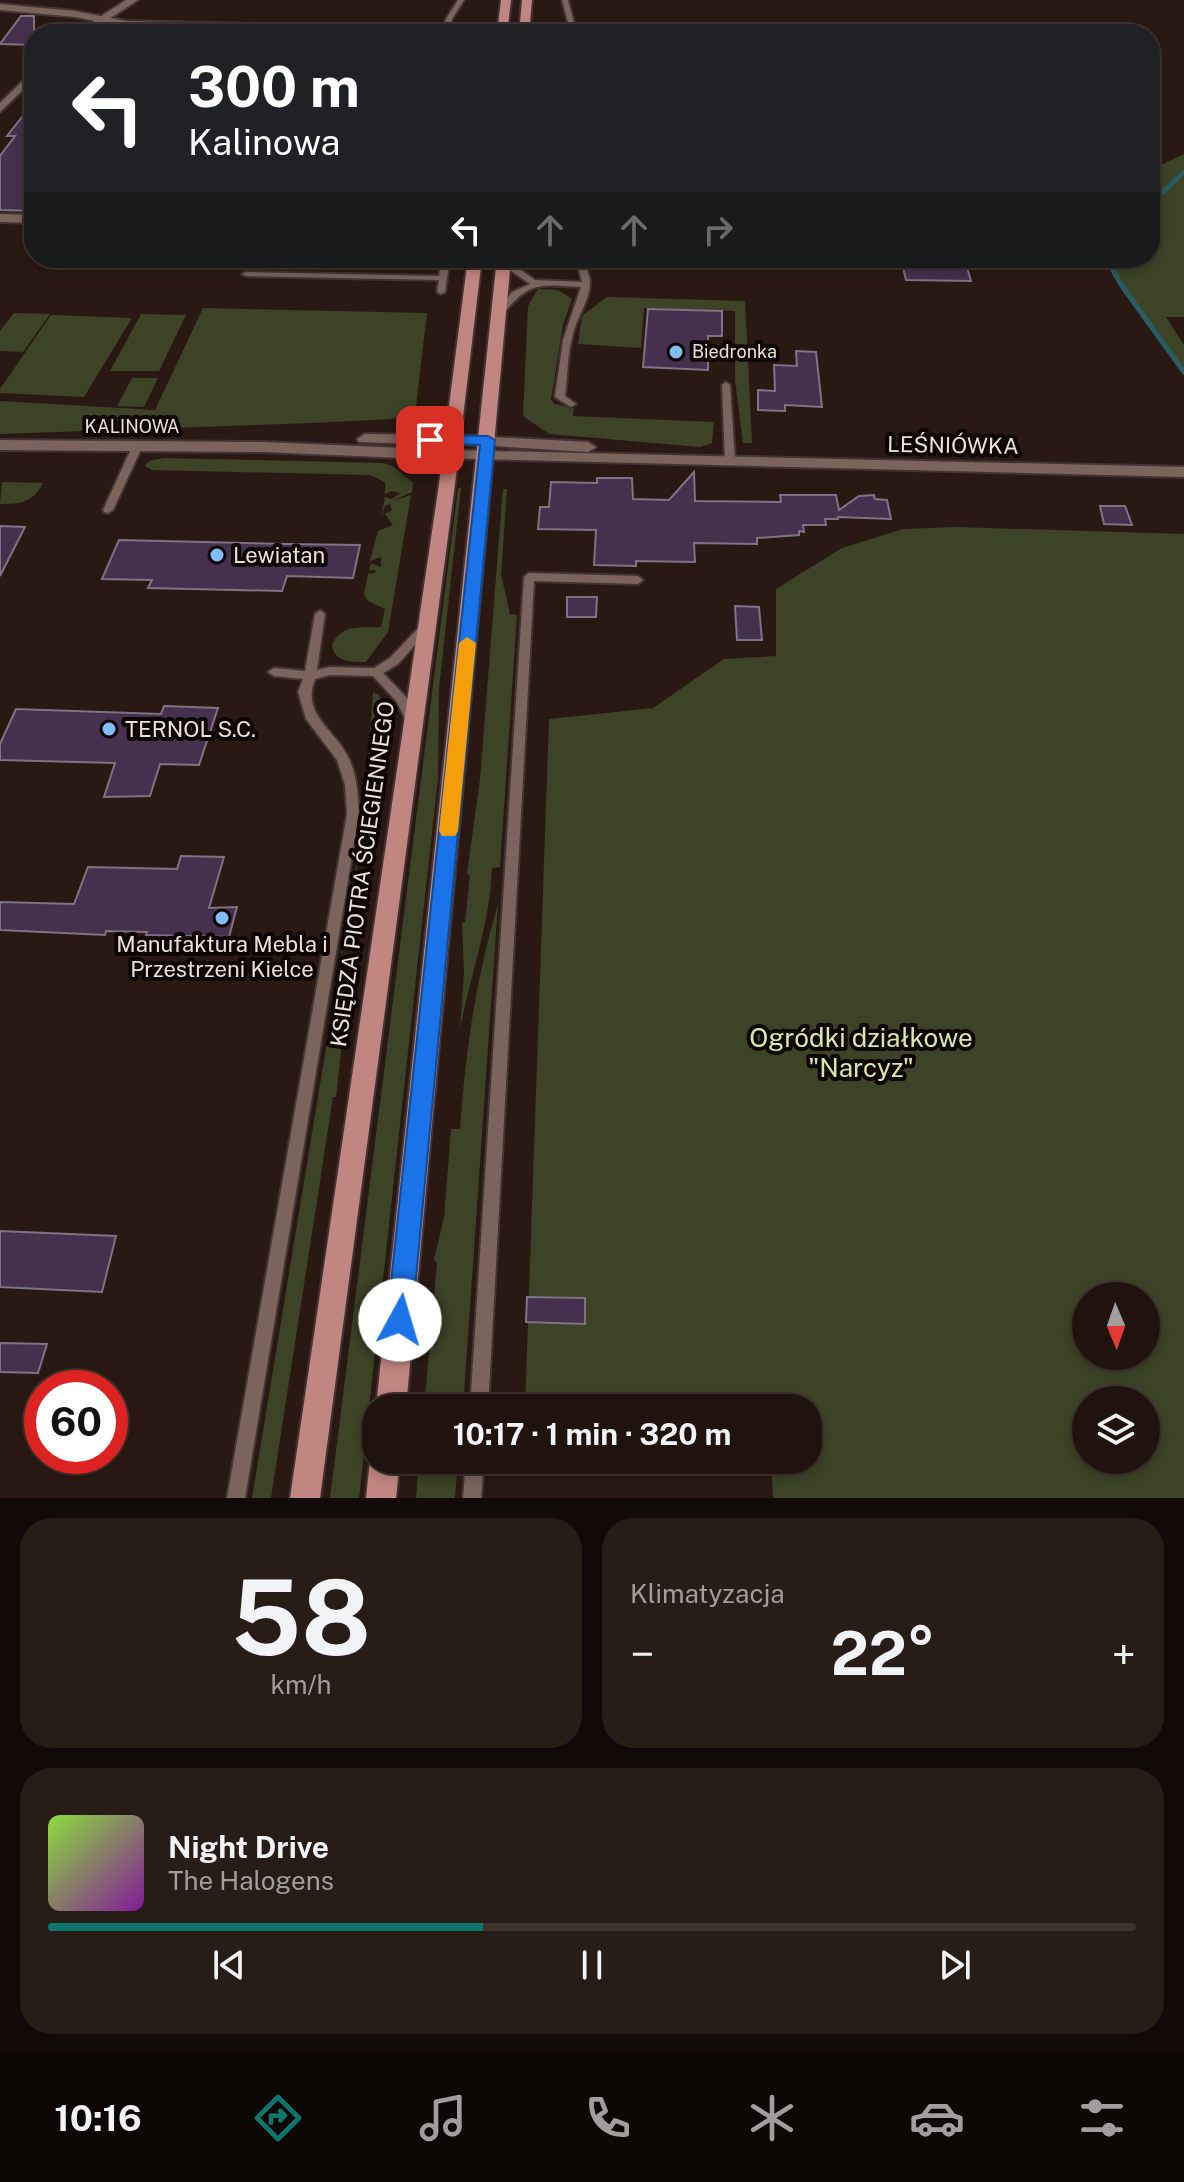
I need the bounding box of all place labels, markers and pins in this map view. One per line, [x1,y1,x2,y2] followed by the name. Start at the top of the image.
[692,341,777,362] place label: Biedronka
[667,343,685,361] marker: Biedronka
[396,406,464,474] pin
[233,542,325,568] place label: Lewiatan
[208,546,226,564] marker: Lewiatan
[125,716,256,742] place label: TERNOL S.C.
[100,720,118,738] marker: TERNOL S.C.
[213,909,231,927] marker: Manufaktura Mebla i Przestrzeni Kielce
[116,931,328,982] place label: Manufaktura Mebla i Przestrzeni Kielce

